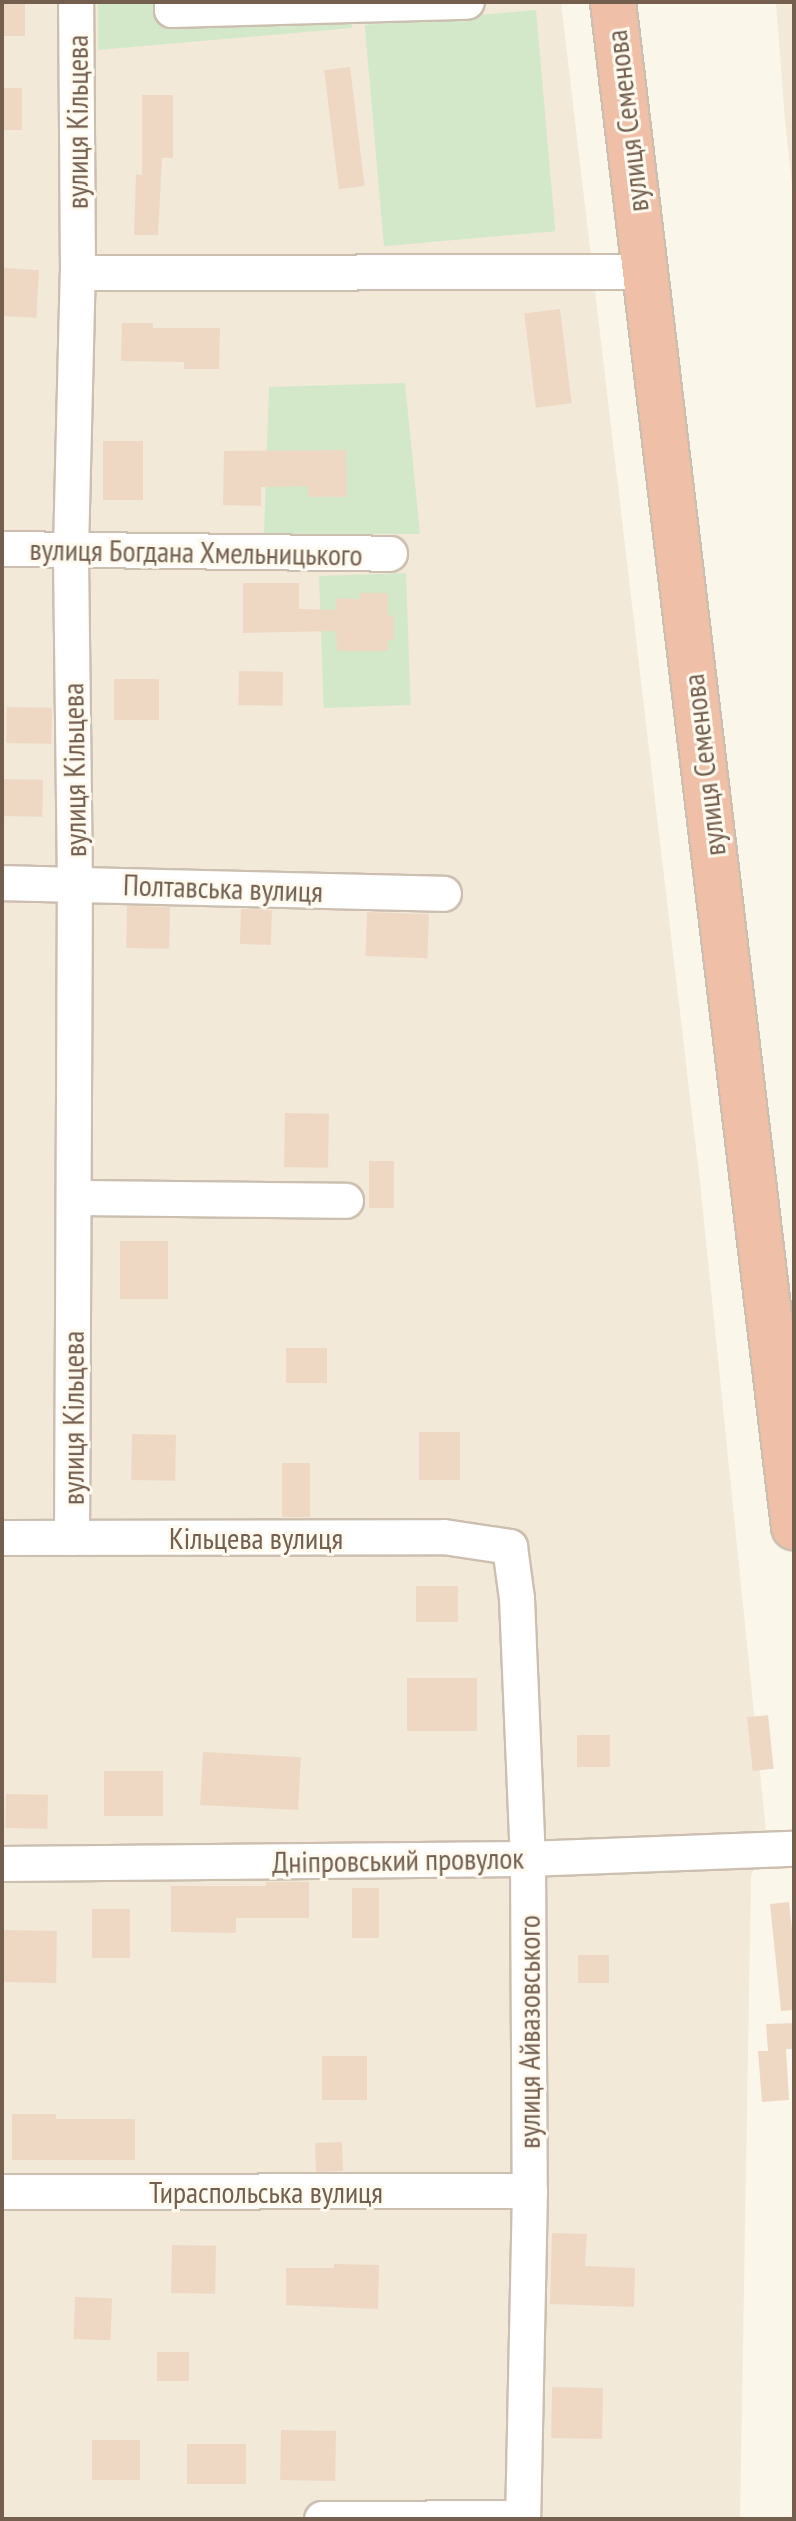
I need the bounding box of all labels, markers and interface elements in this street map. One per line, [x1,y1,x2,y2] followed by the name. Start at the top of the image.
[598,28,656,214] street label: вулиця Семенова
[59,35,95,209] street label: вулиця Кільцева
[29,531,363,573] street label: вулиця Богдана Хмельницького
[675,672,733,858] street label: вулиця Семенова
[54,683,94,857] street label: вулиця Кільцева
[123,867,323,909] street label: Полтавська вулиця
[55,1331,91,1505] street label: вулиця Кільцева
[169,1520,343,1556] street label: Кільцева вулиця
[272,1840,524,1880] street label: Дніпровський провулок
[511,1915,547,2149] street label: вулиця Айвазовського
[149,2174,383,2210] street label: Тираспольська вулиця

